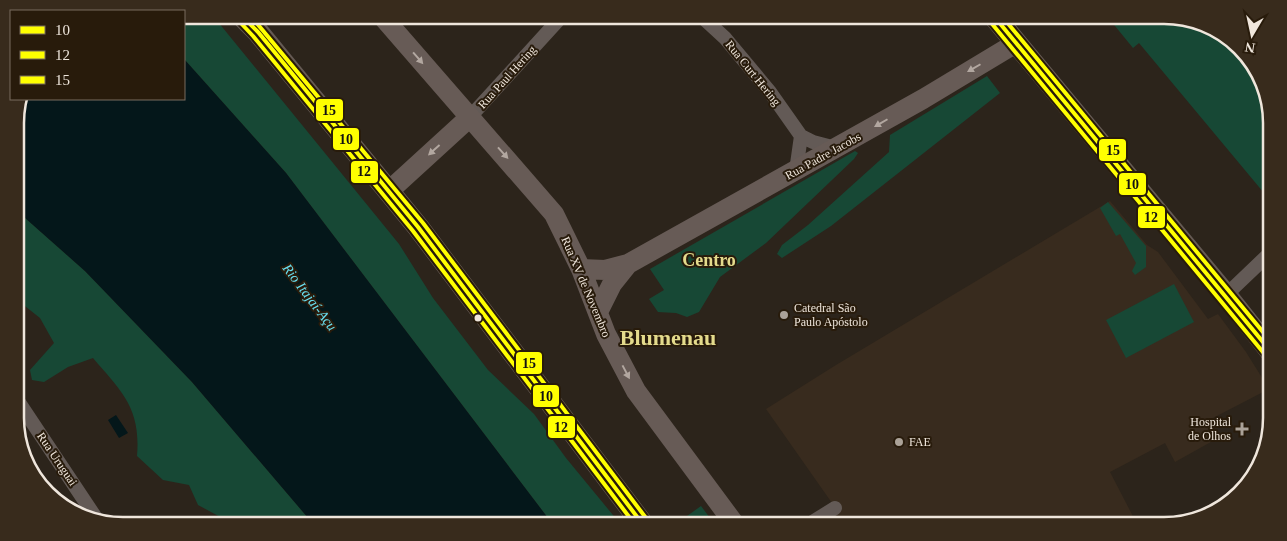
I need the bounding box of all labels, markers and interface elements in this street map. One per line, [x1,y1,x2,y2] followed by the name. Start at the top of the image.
[10,10,185,100] legend
[1227,10,1277,60] north arrow
[55,22,70,38] text: 10
[722,38,784,108] street label: Rua Curt Hering
[1244,39,1256,56] text: N
[475,43,539,111] street label: Rua Paul Hering
[55,47,70,63] text: 12
[412,51,424,63] one-way arrow
[967,64,982,72] one-way arrow
[55,72,70,88] text: 15
[315,98,344,122] line badge: 15
[322,103,336,118] text: 15
[873,119,888,127] one-way arrow
[332,127,360,151] line badge: 10
[783,129,864,183] street label: Rua Padre Jacobs
[339,132,353,147] text: 10
[1098,138,1127,162] line badge: 15
[1106,143,1120,158] text: 15
[428,144,441,155] one-way arrow
[497,147,508,160] one-way arrow
[350,160,379,184] line badge: 12
[357,164,371,179] text: 12
[1118,172,1147,196] line badge: 10
[1125,177,1139,192] text: 10
[1137,205,1166,229] line badge: 12
[1144,210,1158,225] text: 12
[558,235,614,339] street label: Rua XV de Novembro
[682,250,736,270] district label: Centro
[279,260,340,334] water label: Rio Itajaí-Açu
[794,301,868,329] place label: Catedral São Paulo Apóstolo
[778,309,790,321] marker: Catedral São Paulo Apóstolo
[473,313,483,323] unlabelled marker
[620,325,716,350] district label: Blumenau
[515,351,543,375] line badge: 15
[522,356,536,371] text: 15
[622,365,630,379] one-way arrow
[532,384,560,408] line badge: 10
[539,389,553,404] text: 10
[547,415,576,439] line badge: 12
[1188,415,1232,443] place label: Hospital de Olhos
[554,420,568,435] text: 12
[1235,422,1249,436] marker: Hospital de Olhos
[34,430,80,489] street label: Rua Uruguai
[909,435,931,449] place label: FAE
[893,436,905,448] marker: FAE

